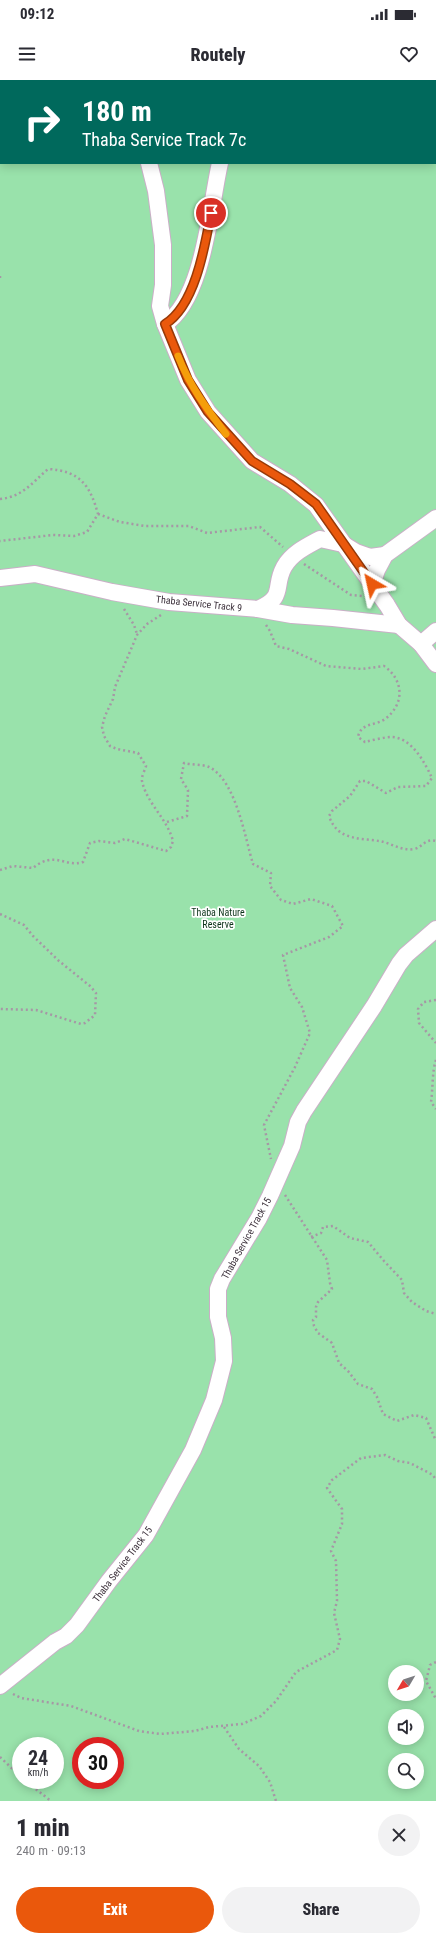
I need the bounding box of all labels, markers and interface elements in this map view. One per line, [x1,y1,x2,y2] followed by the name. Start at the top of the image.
[20,5,54,23] text: 09:12
[16,43,38,65] icon: menu
[398,43,420,65] icon: heart
[191,44,245,65] text: Routely
[82,95,152,128] text: 180 m
[16,96,68,148] icon: right
[82,129,246,150] text: Thaba Service Track 7c
[194,196,228,230] pin
[200,202,222,224] icon: arrive
[351,563,393,605] position arrow
[155,593,243,614] street label: Thaba Service Track 9
[191,907,245,930] park label: Thaba Nature Reserve
[219,1195,273,1281] street label: Thaba Service Track 15
[90,1524,154,1604] street label: Thaba Service Track 15
[388,1665,424,1701] north arrow
[388,1665,424,1789] map controls
[388,1709,424,1745] button: sound
[72,1737,124,1789] speed limit sign: 30
[28,1746,48,1770] text: 24
[388,1753,424,1789] button: search
[28,1767,48,1778] text: km/h
[16,1814,70,1842] text: 1 min
[378,1814,420,1856] button: close
[16,1843,86,1858] text: 240 m · 09:13
[16,1887,214,1933] button: Exit
[222,1887,420,1933] button: Share

